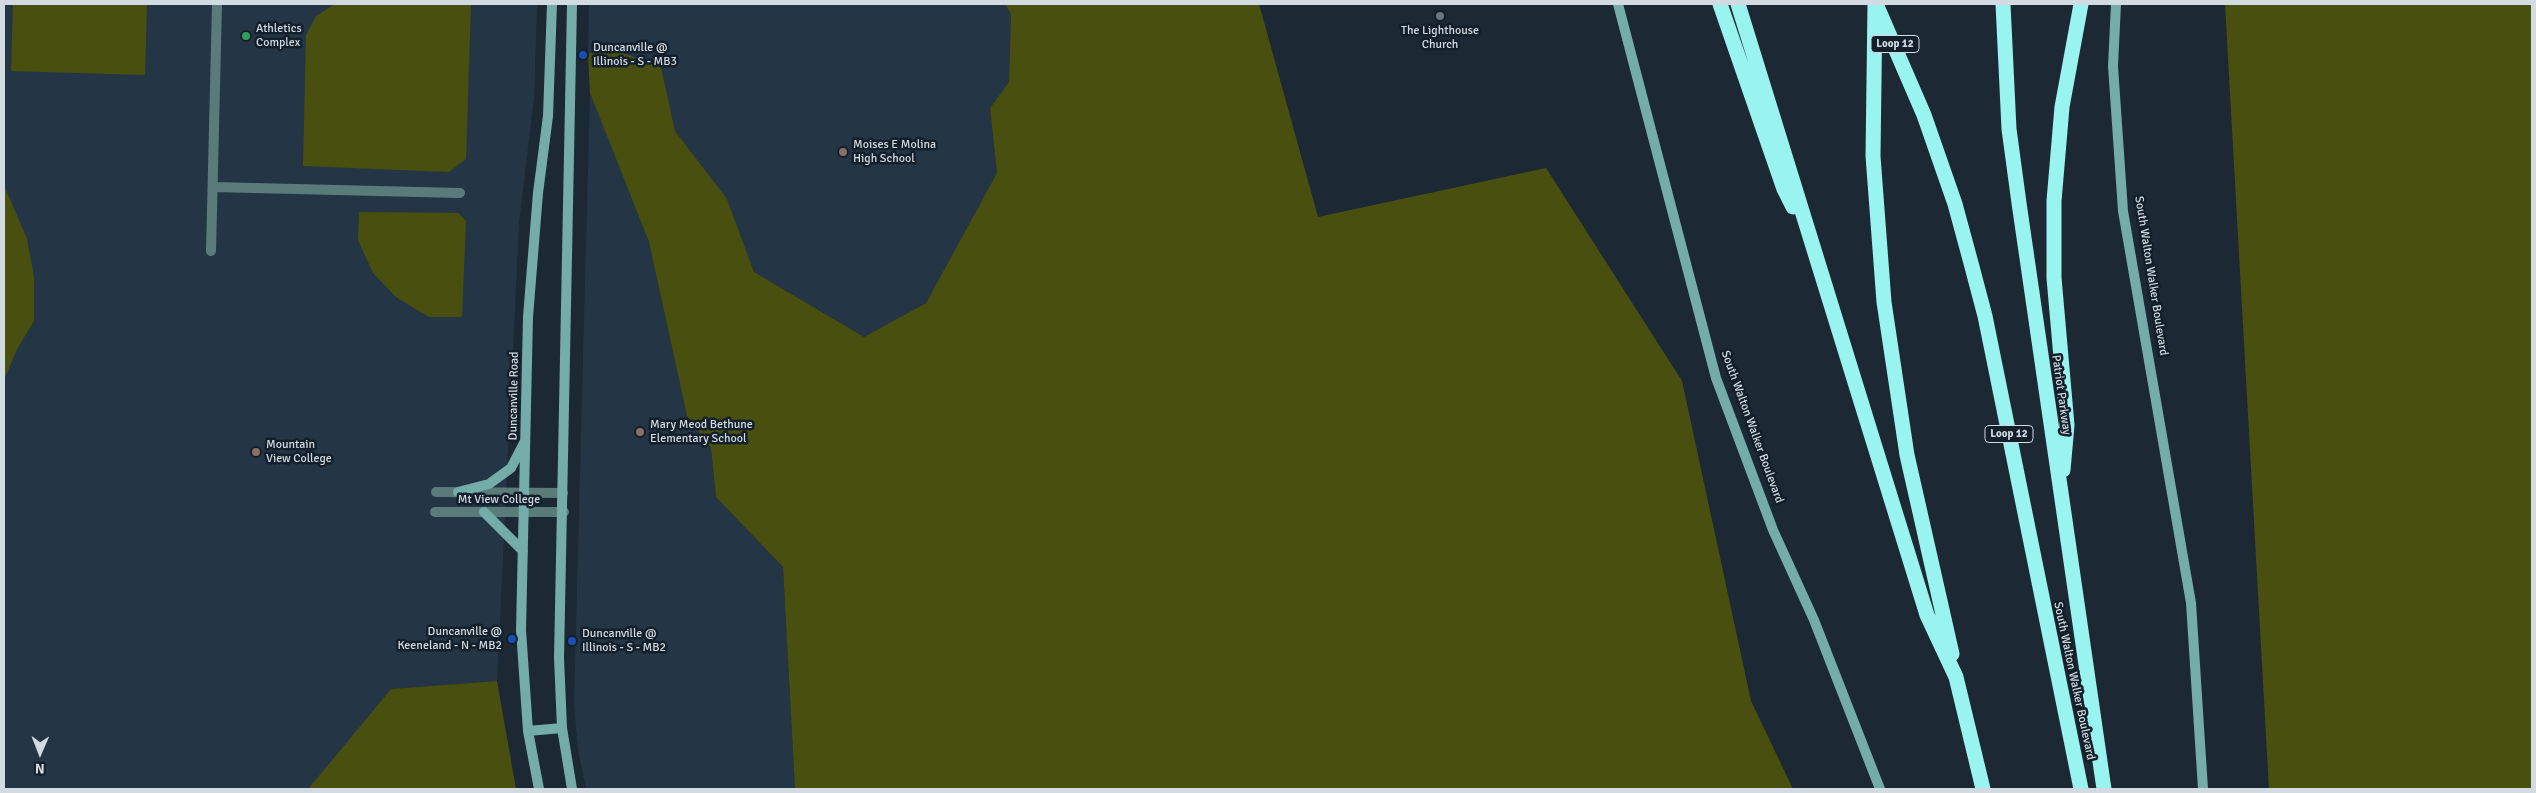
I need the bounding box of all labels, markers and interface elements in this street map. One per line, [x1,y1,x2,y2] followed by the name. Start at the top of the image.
[1434,10,1446,22] marker: The Lighthouse Church
[256,22,302,50] place label: Athletics Complex
[1401,24,1479,52] place label: The Lighthouse Church
[240,30,252,42] marker: Athletics Complex
[1871,36,1919,52] road number: Loop 12
[593,41,677,69] place label: Duncanville @ Illinois - S - MB3
[577,49,589,61] marker: Duncanville @ Illinois - S - MB3
[853,138,936,166] place label: Moises E Molina High School
[837,146,849,158] marker: Moises E Molina High School
[2131,195,2171,357] street label: South Walton Walker Boulevard
[1718,349,1786,505] street label: South Walton Walker Boulevard
[506,352,522,440] street label: Duncanville Road
[2048,354,2074,436] street label: Patriot Parkway
[650,418,753,446] place label: Mary Meod Bethune Elementary School
[634,426,646,438] marker: Mary Meod Bethune Elementary School
[1985,426,2033,442] road number: Loop 12
[266,438,332,466] place label: Mountain View College
[250,446,262,458] marker: Mountain View College
[458,493,540,507] street label: Mt View College
[2050,601,2098,761] street label: South Walton Walker Boulevard
[397,625,502,653] place label: Duncanville @ Keeneland - N - MB2
[582,627,666,655] place label: Duncanville @ Illinois - S - MB2
[506,633,518,645] marker: Duncanville @ Keeneland - N - MB2
[566,635,578,647] marker: Duncanville @ Illinois - S - MB2
[15,728,65,778] north arrow
[35,760,45,777] text: N

